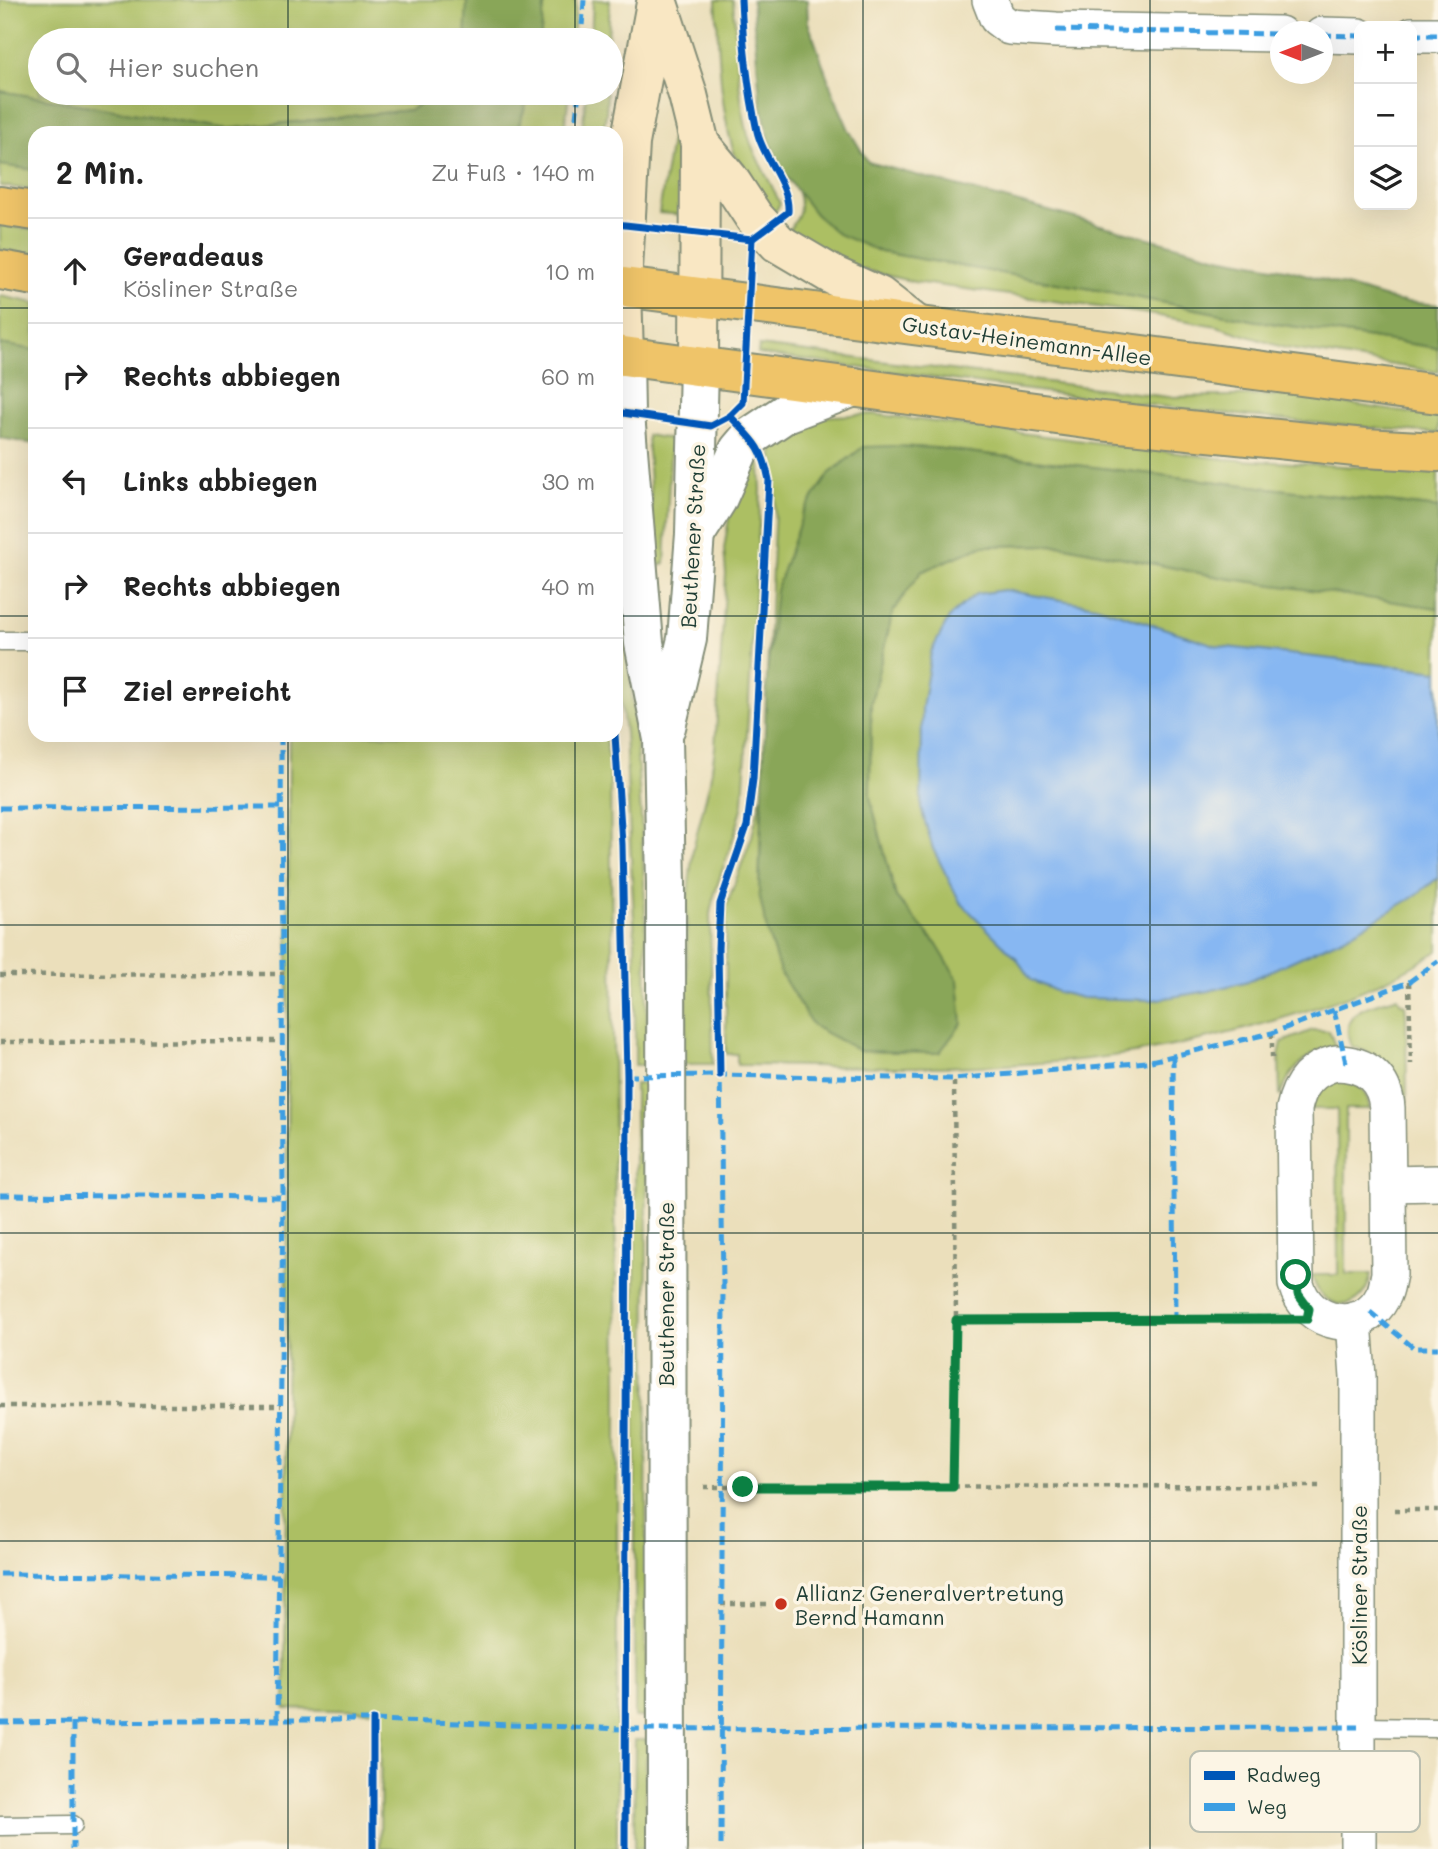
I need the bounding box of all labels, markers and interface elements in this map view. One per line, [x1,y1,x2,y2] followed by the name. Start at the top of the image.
[1270,21,1333,84] north arrow
[1354,21,1417,210] map controls
[1354,21,1417,84] button: +
[28,28,623,105] search box
[52,48,90,86] icon: search
[108,50,259,84] text: Hier suchen
[1354,84,1417,147] button: −
[1354,147,1417,210] button: layers
[56,152,144,192] text: 2 Min.
[431,157,595,187] text: Zu Fuß · 140 m
[123,239,264,273] text: Geradeaus
[56,252,94,290] icon: ahead
[545,256,595,286] text: 10 m
[123,273,298,303] text: Kösliner Straße
[901,309,1153,371] street label: Gustav-Heinemann-Allee
[56,357,94,395] icon: right
[123,359,340,393] text: Rechts abbiegen
[541,361,595,391] text: 60 m
[674,443,710,629] street label: Beuthener Straße
[56,462,94,500] icon: left
[123,464,318,498] text: Links abbiegen
[542,466,595,496] text: 30 m
[56,567,94,605] icon: right
[123,569,340,603] text: Rechts abbiegen
[542,571,595,601] text: 40 m
[56,672,94,710] icon: arrive
[123,674,291,708] text: Ziel erreicht
[652,1202,679,1386] street label: Beuthener Straße
[1280,1259,1311,1290] route start
[727,1471,758,1502] route end
[1345,1505,1372,1665] street label: Kösliner Straße
[795,1579,1064,1630] place label: Allianz Generalvertretung Bernd Hamann
[773,1596,789,1612] marker: Allianz Generalvertretung Bernd Hamann
[1190,1751,1420,1832] legend
[1247,1762,1321,1787] text: Radweg
[1247,1794,1286,1819] text: Weg

